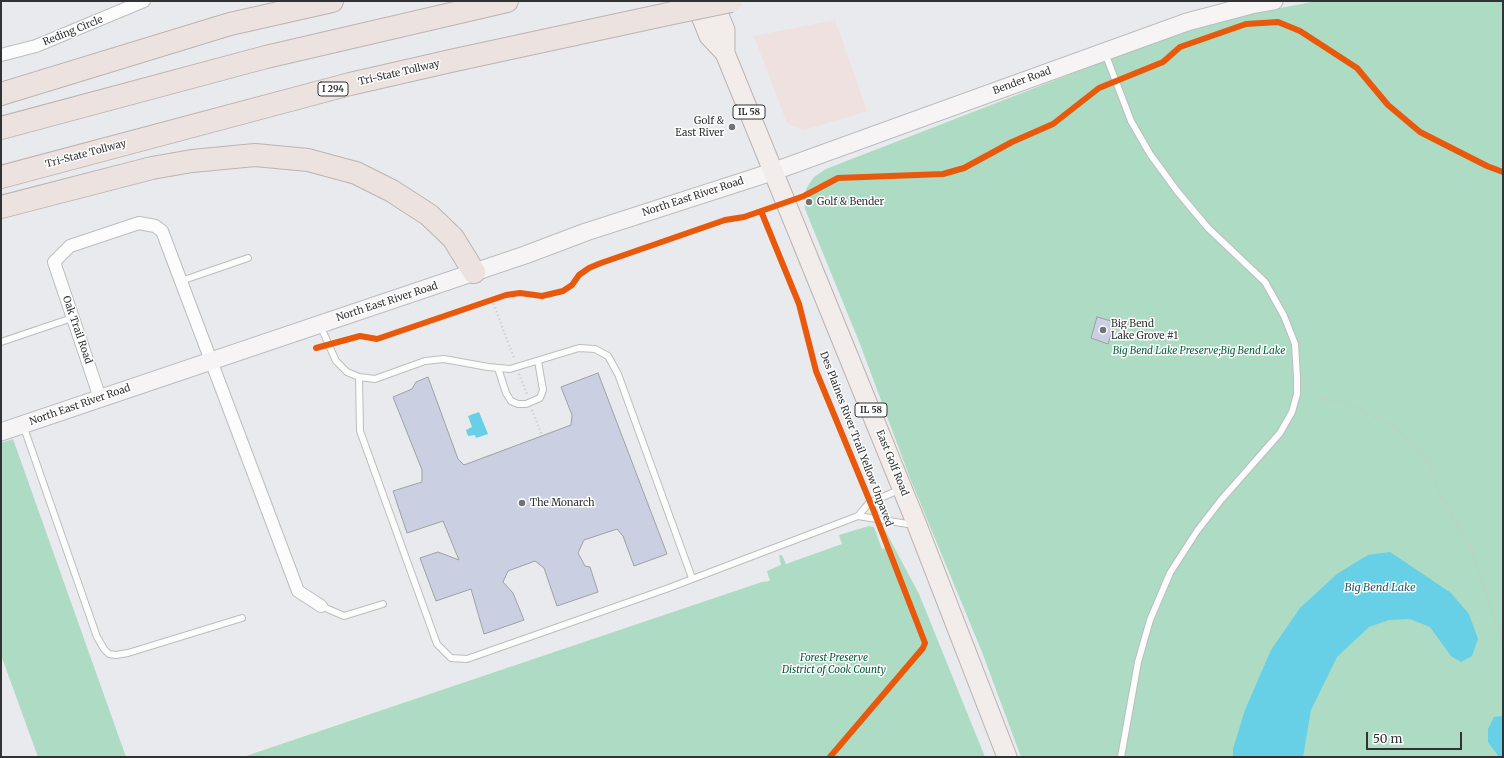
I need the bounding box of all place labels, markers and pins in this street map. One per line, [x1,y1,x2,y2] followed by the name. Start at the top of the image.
[675,115,724,138] place label: Golf & East River
[727,122,737,132] marker: Golf & East River
[817,196,884,208] place label: Golf & Bender
[804,197,814,207] marker: Golf & Bender
[1111,318,1178,342] place label: Big Bend Lake Grove #1
[1098,325,1108,335] marker: Big Bend Lake Grove #1
[530,497,595,509] place label: The Monarch
[517,498,527,508] marker: The Monarch

